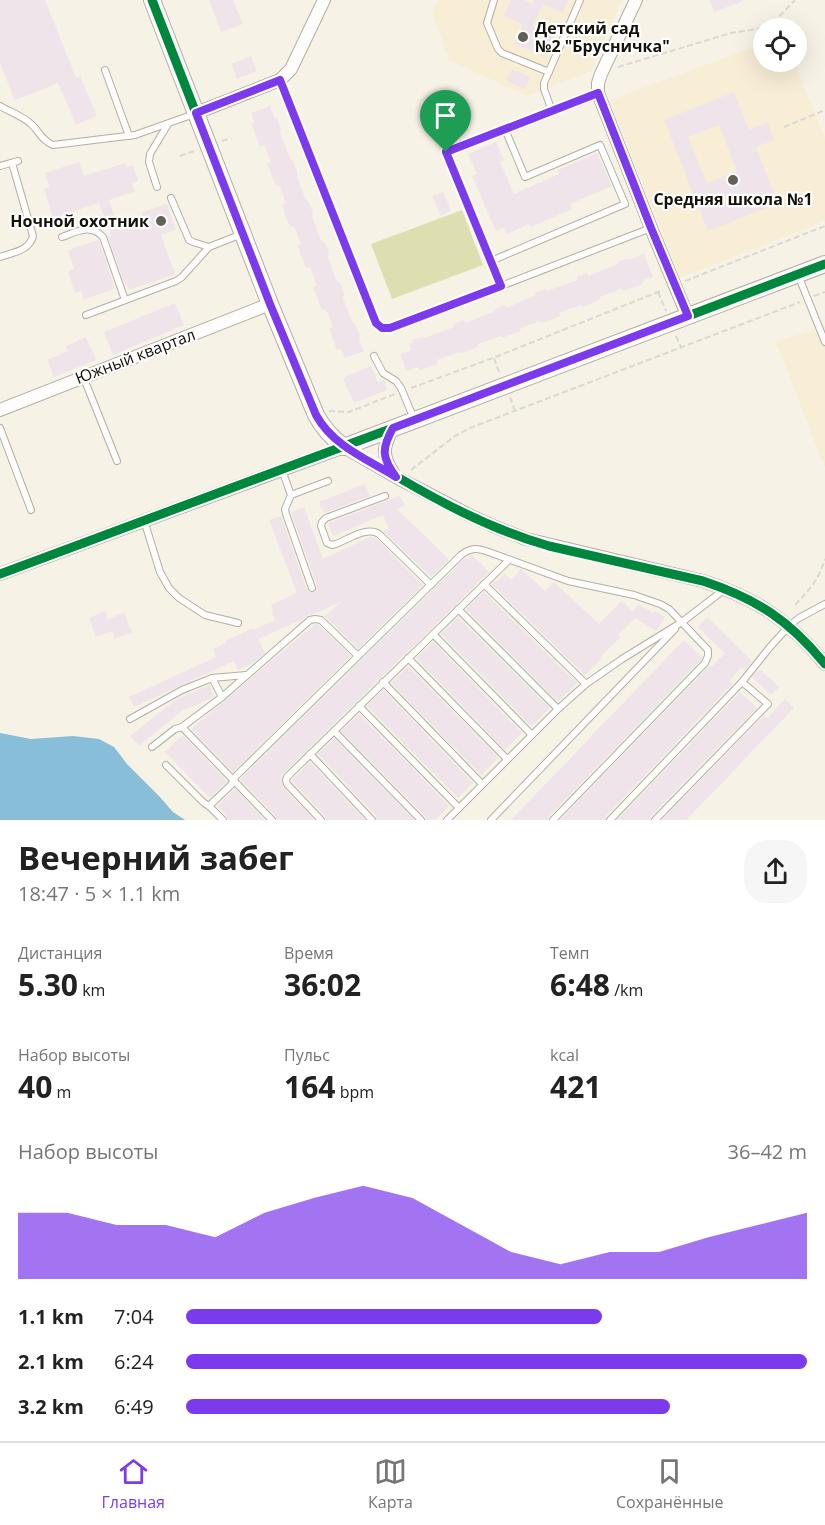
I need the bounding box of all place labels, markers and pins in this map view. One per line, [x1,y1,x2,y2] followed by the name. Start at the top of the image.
[535,17,670,57] place label: Детский сад №2 "Брусничка"
[516,30,530,44] marker: Детский сад №2 "Брусничка"
[420,90,471,152] pin
[726,173,740,187] marker: Средняя школа №1
[653,188,813,210] place label: Средняя школа №1
[10,210,149,232] place label: Ночной охотник
[154,214,168,228] marker: Ночной охотник

